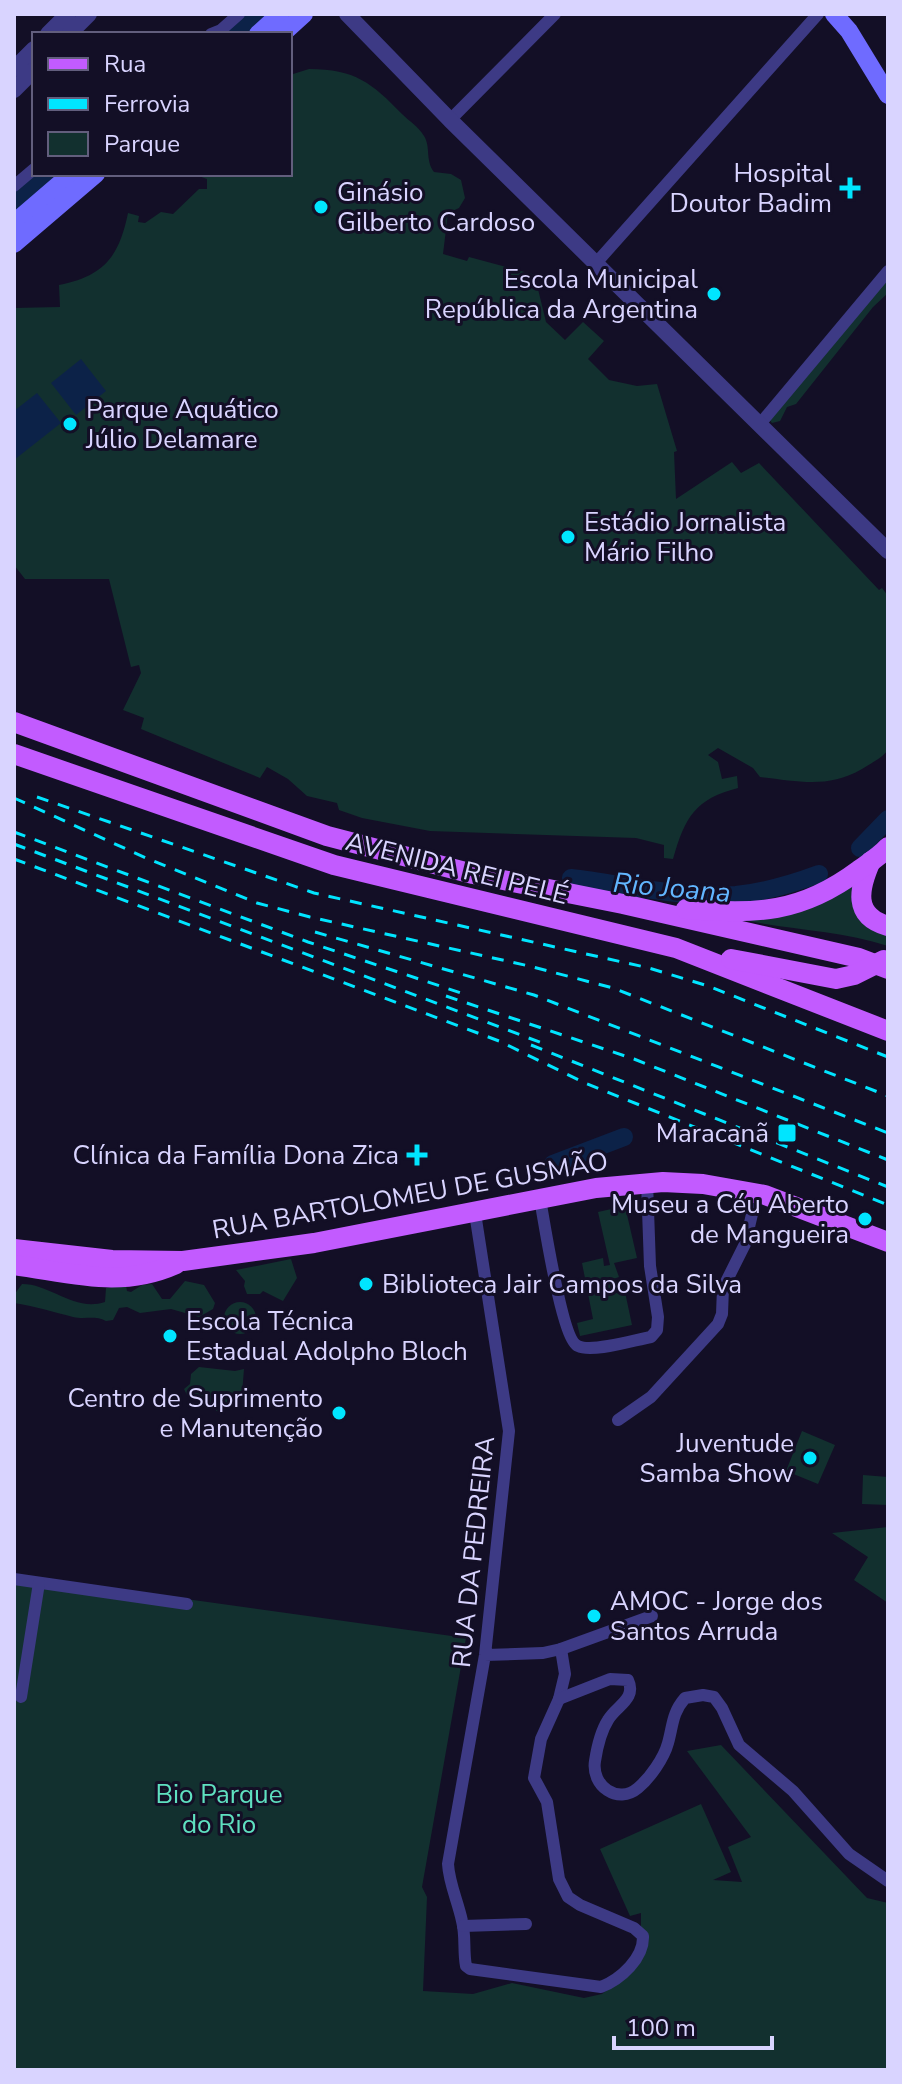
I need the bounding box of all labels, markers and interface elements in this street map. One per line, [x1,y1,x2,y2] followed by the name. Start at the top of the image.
[32,32,292,176] legend
[104,48,146,80] text: Rua
[104,88,190,120] text: Ferrovia
[104,128,180,160] text: Parque
[669,156,832,221] place label: Hospital Doutor Badim
[337,175,535,240] place label: Ginásio Gilberto Cardoso
[839,177,861,199] marker: Hospital Doutor Badim
[312,198,330,216] marker: Ginásio Gilberto Cardoso
[425,262,698,327] place label: Escola Municipal República da Argentina
[705,285,723,303] marker: Escola Municipal República da Argentina
[85,392,279,457] place label: Parque Aquático Júlio Delamare
[61,415,79,433] marker: Parque Aquático Júlio Delamare
[584,505,786,570] place label: Estádio Jornalista Mário Filho
[559,528,577,546] marker: Estádio Jornalista Mário Filho
[342,824,572,913] street label: AVENIDA REI PELÉ
[611,864,732,912] water label: Rio Joana
[656,1116,769,1151] place label: Maracanã
[776,1122,798,1144] marker: Maracanã
[73,1138,399,1173] place label: Clínica da Família Dona Zica
[209,1143,611,1248] street label: RUA BARTOLOMEU DE GUSMÃO
[406,1144,428,1166] marker: Clínica da Família Dona Zica
[611,1187,849,1252] place label: Museu a Céu Aberto de Mangueira
[856,1210,874,1228] marker: Museu a Céu Aberto de Mangueira
[382,1267,742,1302] place label: Biblioteca Jair Campos da Silva
[357,1275,375,1293] marker: Biblioteca Jair Campos da Silva
[186,1304,468,1369] place label: Escola Técnica Estadual Adolpho Bloch
[161,1327,179,1345] marker: Escola Técnica Estadual Adolpho Bloch
[67,1381,323,1446] place label: Centro de Suprimento e Manutenção
[330,1404,348,1422] marker: Centro de Suprimento e Manutenção
[639,1426,794,1491] place label: Juventude Samba Show
[444,1435,503,1670] street label: RUA DA PEDREIRA
[801,1449,819,1467] marker: Juventude Samba Show
[610,1584,823,1649] place label: AMOC - Jorge dos Santos Arruda
[585,1607,603,1625] marker: AMOC - Jorge dos Santos Arruda
[155,1777,283,1842] park label: Bio Parque do Rio
[614,2000,772,2050] scale bar
[626,2012,696,2044] text: 100 m

